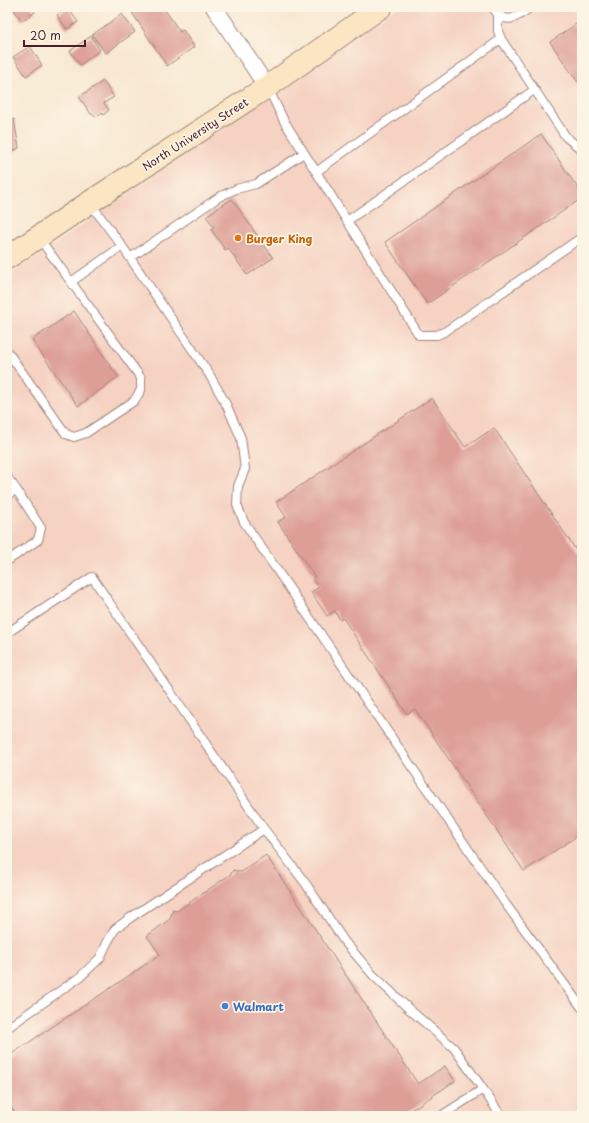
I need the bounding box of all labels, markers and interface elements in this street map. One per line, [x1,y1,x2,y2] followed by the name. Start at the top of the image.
[24,22,85,48] scale bar
[30,26,61,44] text: 20 m
[139,93,252,175] street label: North University Street
[246,230,312,247] place label: Burger King
[233,233,243,243] marker: Burger King
[233,998,284,1015] place label: Walmart
[220,1001,230,1011] marker: Walmart

